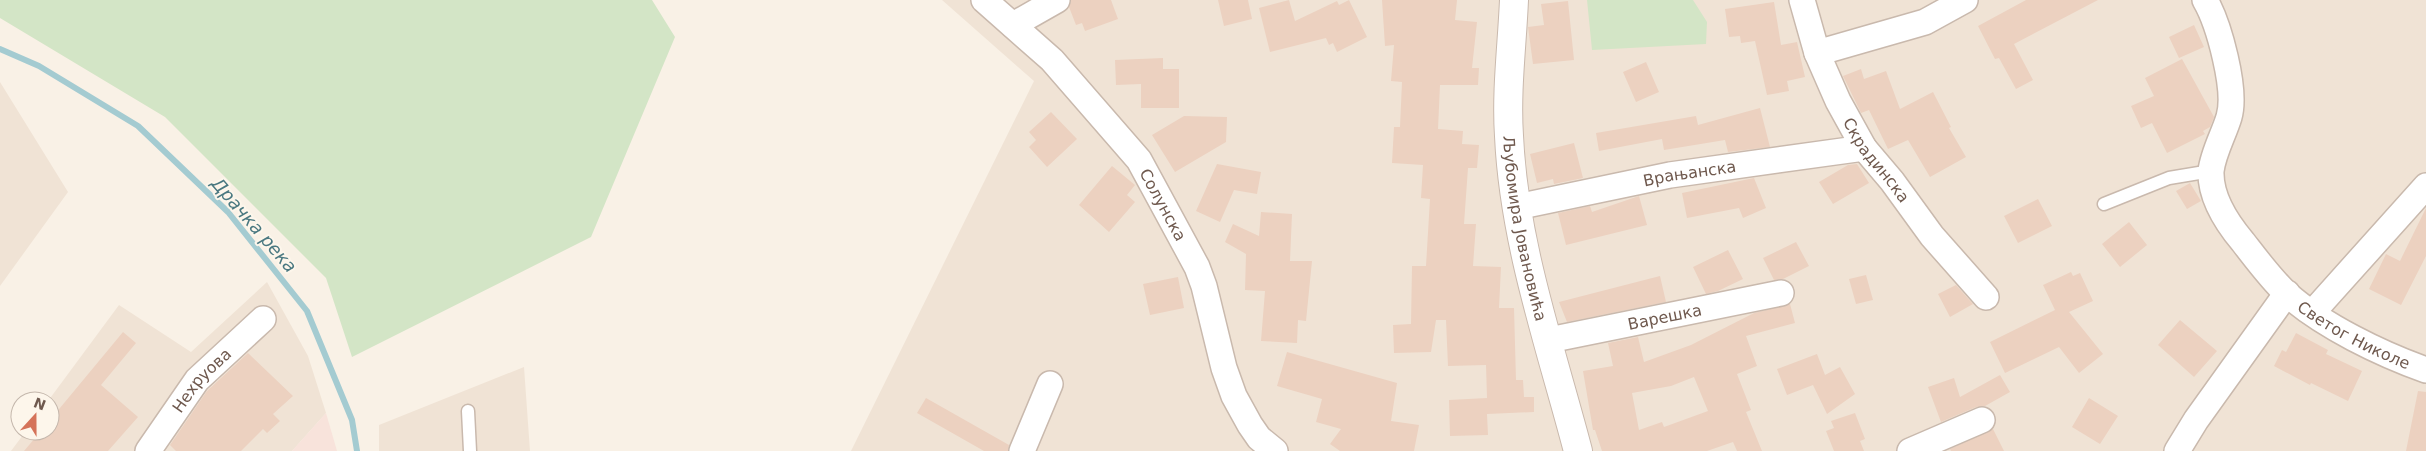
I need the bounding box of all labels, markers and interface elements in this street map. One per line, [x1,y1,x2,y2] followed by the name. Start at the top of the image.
[1839,114,1913,206] street label: Скрадинска
[1499,135,1551,323] street label: Љубомира Јовановића
[1641,157,1737,190] street label: Врањанска
[1135,165,1190,244] street label: Солунска
[207,172,301,277] water label: Драчка река
[2294,297,2413,373] street label: Светог Николе
[1626,300,1703,334] street label: Варешка
[168,344,235,416] street label: Нехруова
[10,391,60,441] north arrow
[31,394,48,413] text: N

